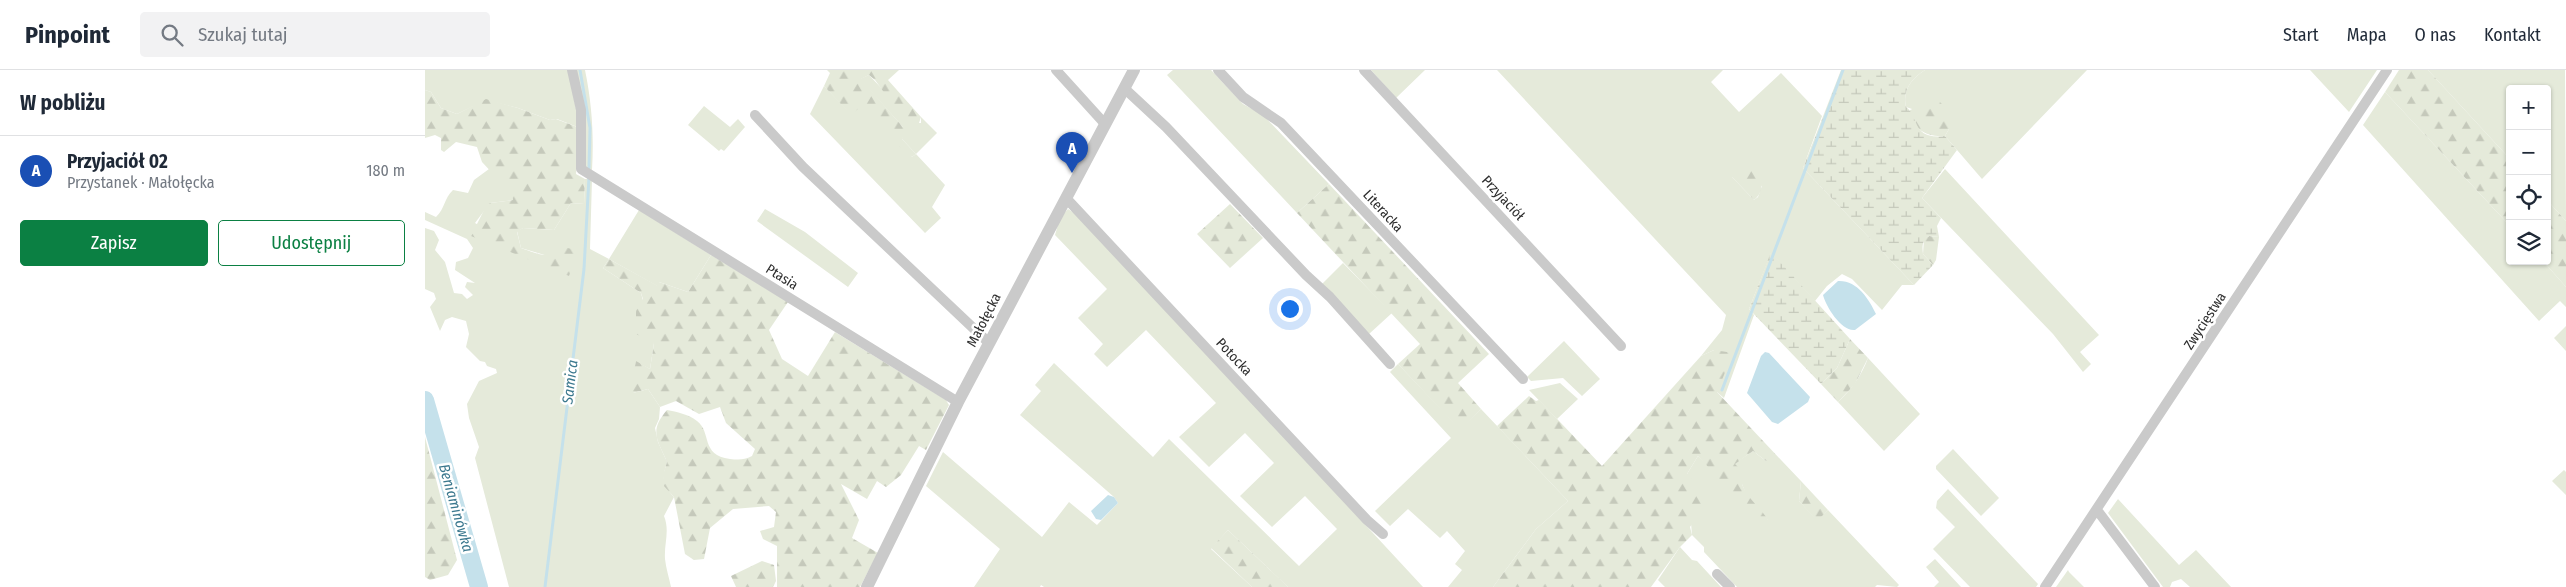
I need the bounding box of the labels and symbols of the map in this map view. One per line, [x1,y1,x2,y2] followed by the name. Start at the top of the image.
[1056,132,1088,173] pin: A
[1478,172,1529,225] street label: Przyjaciół
[1359,186,1407,236] street label: Literacka
[763,261,801,294] street label: Ptasia
[2180,289,2230,353] street label: Zwycięstwa
[963,290,1005,350] street label: Małołęcka
[1277,296,1303,322] your location
[1212,335,1256,379] street label: Potocka
[558,359,582,406] water label: Samica
[435,462,477,554] water label: Beniaminówka

